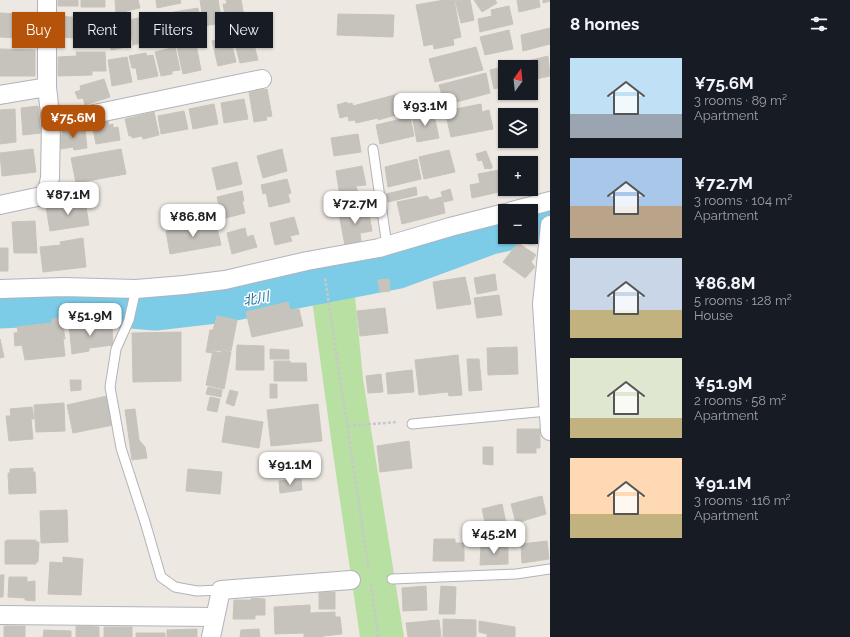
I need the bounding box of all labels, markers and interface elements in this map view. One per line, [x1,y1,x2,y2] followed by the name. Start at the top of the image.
[12,12,65,48] chip: Buy
[73,12,131,48] chip: Rent
[139,12,207,48] chip: Filters
[215,12,273,48] chip: New
[808,13,830,35] icon: filters
[570,14,639,34] text: 8 homes
[498,60,538,100] north arrow
[498,60,538,244] map controls
[694,73,754,93] text: ¥75.6M
[602,74,650,122] icon: home
[392,93,458,127] pin: ¥93.1M
[694,93,787,108] text: 3 rooms · 89 m²
[403,98,447,113] text: ¥93.1M
[40,105,106,139] pin: ¥75.6M
[498,108,538,148] button: layers
[694,108,758,123] text: Apartment
[50,110,96,125] text: ¥75.6M
[498,156,538,196] button: +
[694,173,753,193] text: ¥72.7M
[602,174,650,222] icon: home
[35,182,101,216] pin: ¥87.1M
[46,187,90,202] text: ¥87.1M
[322,191,388,225] pin: ¥72.7M
[694,193,792,208] text: 3 rooms · 104 m²
[332,196,378,211] text: ¥72.7M
[160,204,226,238] pin: ¥86.8M
[498,204,538,244] button: −
[694,208,758,223] text: Apartment
[169,209,217,224] text: ¥86.8M
[694,273,756,293] text: ¥86.8M
[602,274,650,322] icon: home
[242,288,272,308] water label: 北川
[694,293,792,308] text: 5 rooms · 128 m²
[57,303,123,337] pin: ¥51.9M
[68,308,112,323] text: ¥51.9M
[694,308,733,323] text: House
[694,373,752,393] text: ¥51.9M
[602,374,650,422] icon: home
[694,393,786,408] text: 2 rooms · 58 m²
[694,408,758,423] text: Apartment
[257,452,323,486] pin: ¥91.1M
[268,457,312,472] text: ¥91.1M
[694,473,751,493] text: ¥91.1M
[602,474,650,522] icon: home
[694,493,791,508] text: 3 rooms · 116 m²
[694,508,758,523] text: Apartment
[461,521,527,555] pin: ¥45.2M
[471,526,517,541] text: ¥45.2M

